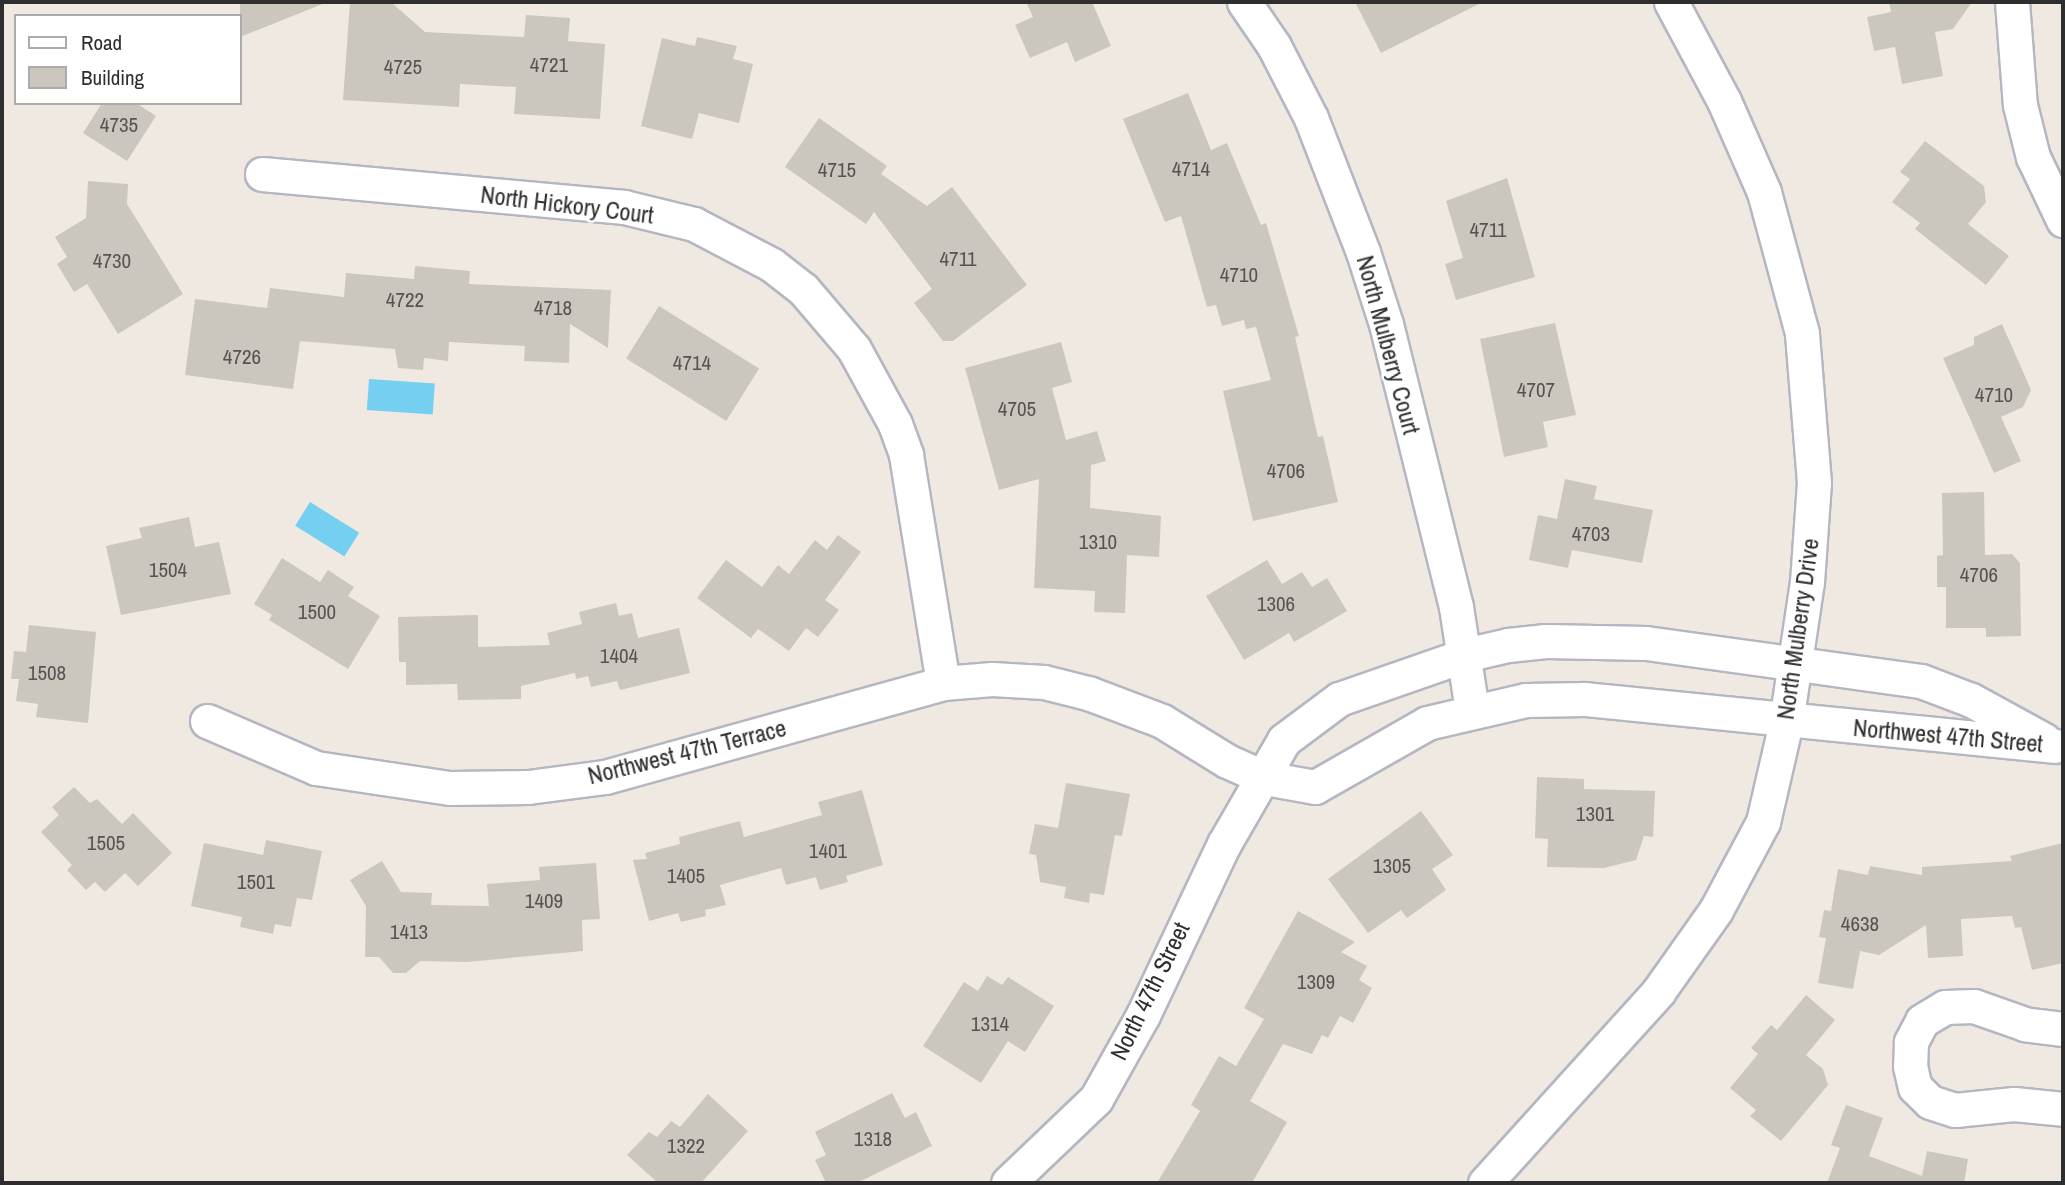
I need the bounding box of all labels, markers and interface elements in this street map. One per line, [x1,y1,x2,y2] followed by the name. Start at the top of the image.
[14,14,242,105] legend
[81,28,122,57] text: Road
[530,52,568,78] house number: 4721
[384,54,422,80] house number: 4725
[81,63,144,92] text: Building
[100,112,138,138] house number: 4735
[1172,156,1210,182] house number: 4714
[818,157,856,183] house number: 4715
[479,180,655,230] street label: North Hickory Court
[1469,217,1507,243] house number: 4711
[939,246,977,272] house number: 4711
[93,248,131,274] house number: 4730
[1350,253,1426,437] street label: North Mulberry Court
[1220,262,1258,288] house number: 4710
[386,287,424,313] house number: 4722
[534,295,572,321] house number: 4718
[223,344,261,370] house number: 4726
[673,350,711,376] house number: 4714
[1517,377,1555,403] house number: 4707
[1975,382,2013,408] house number: 4710
[998,396,1036,422] house number: 4705
[1267,458,1305,484] house number: 4706
[1572,521,1610,547] house number: 4703
[1079,529,1117,555] house number: 1310
[1771,537,1825,721] street label: North Mulberry Drive
[149,557,187,583] house number: 1504
[1960,562,1998,588] house number: 4706
[1257,591,1295,617] house number: 1306
[298,599,336,625] house number: 1500
[600,643,638,669] house number: 1404
[28,660,66,686] house number: 1508
[585,713,789,791] street label: Northwest 47th Terrace
[1852,713,2044,759] street label: Northwest 47th Street
[1576,801,1614,827] house number: 1301
[87,830,125,856] house number: 1505
[809,838,847,864] house number: 1401
[1373,853,1411,879] house number: 1305
[667,863,705,889] house number: 1405
[237,869,275,895] house number: 1501
[525,888,563,914] house number: 1409
[1841,911,1879,937] house number: 4638
[1104,917,1196,1065] street label: North 47th Street
[390,919,428,945] house number: 1413
[1297,969,1335,995] house number: 1309
[971,1011,1009,1037] house number: 1314
[854,1126,892,1152] house number: 1318
[667,1133,705,1159] house number: 1322

